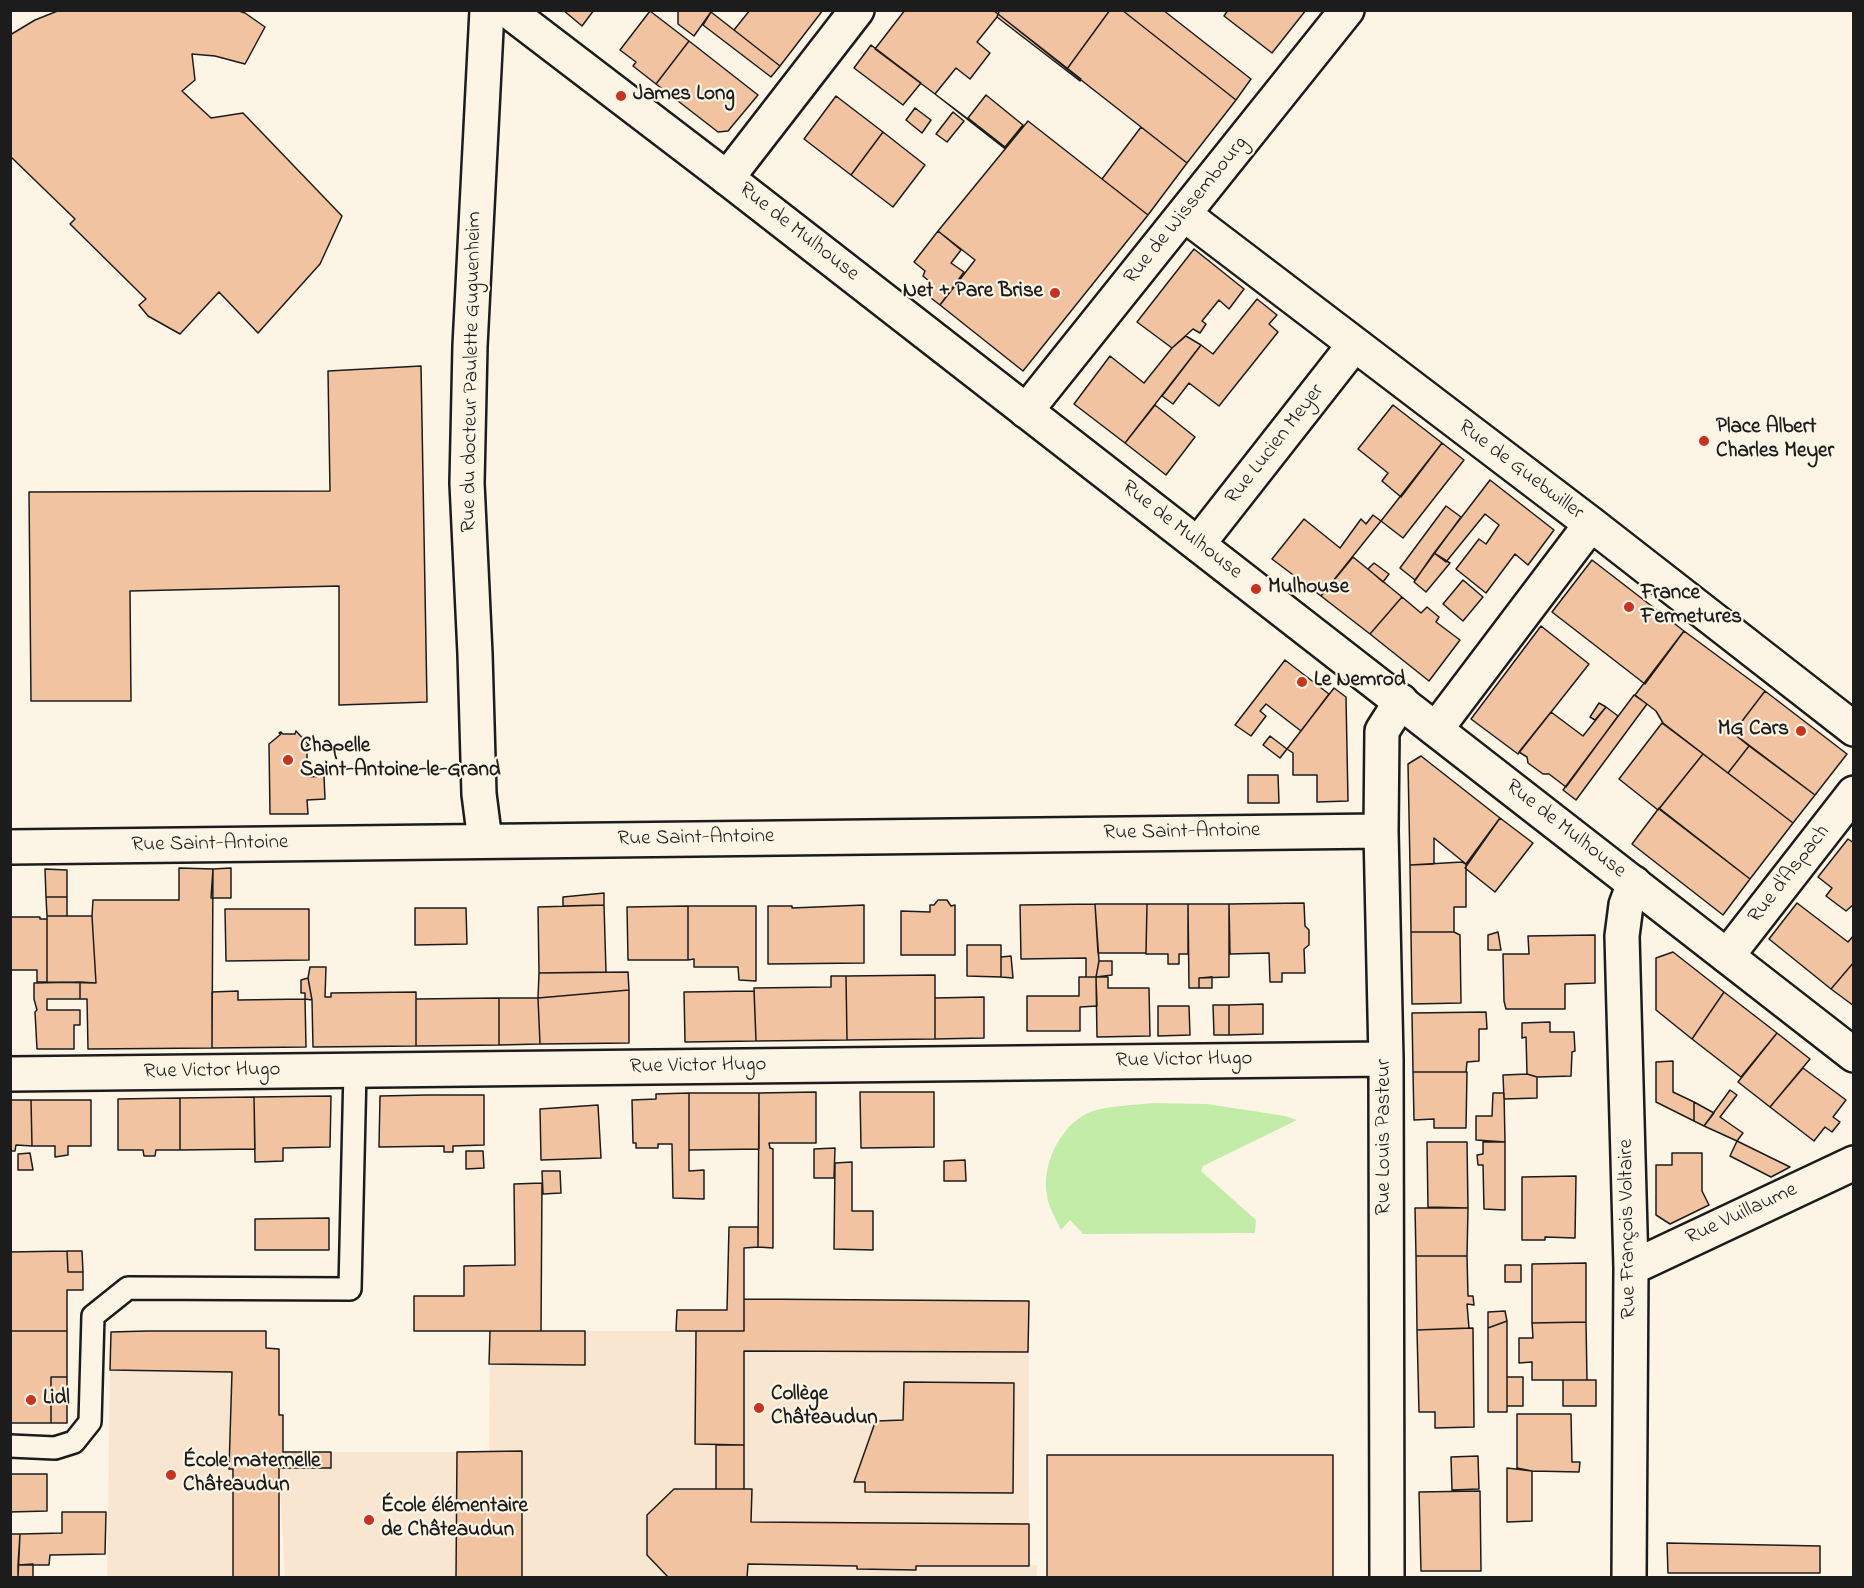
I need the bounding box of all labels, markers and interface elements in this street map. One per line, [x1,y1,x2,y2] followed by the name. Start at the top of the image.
[633,83,735,109] place label: James Long
[614,89,628,103] marker: James Long
[1120,132,1254,290] street label: Rue de Wissembourg
[733,178,863,288] street label: Rue de Mulhouse
[458,211,488,533] street label: Rue du docteur Paulette Guguenheim
[903,280,1043,306] place label: Net + Pare Brise
[1048,286,1062,300] marker: Net + Pare Brise
[1221,380,1331,510] street label: Rue Lucien Meyer
[1452,416,1588,526] street label: Rue de Guebwiller
[1716,416,1834,466] place label: Place Albert Charles Meyer
[1697,434,1711,448] marker: Place Albert Charles Meyer
[1116,476,1246,586] street label: Rue de Mulhouse
[1268,576,1349,602] place label: Mulhouse
[1249,582,1263,596] marker: Mulhouse
[1641,582,1742,632] place label: France Fermetures
[1622,600,1636,614] marker: France Fermetures
[1314,669,1406,695] place label: Le Nemrod
[1295,675,1309,689] marker: Le Nemrod
[1718,718,1789,744] place label: MG Cars
[1794,724,1808,738] marker: MG Cars
[300,735,501,785] place label: Chapelle Saint-Antoine-le-Grand
[281,753,295,767] marker: Chapelle Saint-Antoine-le-Grand
[1500,775,1630,885] street label: Rue de Mulhouse
[1103,819,1261,847] street label: Rue Saint-Antoine
[1744,821,1836,929] street label: Rue d'Aspach
[617,825,775,853] street label: Rue Saint-Antoine
[131,831,289,859] street label: Rue Saint-Antoine
[1116,1047,1252,1075] street label: Rue Victor Hugo
[630,1053,766,1081] street label: Rue Victor Hugo
[144,1058,280,1086] street label: Rue Victor Hugo
[1373,1059,1399,1215] street label: Rue Louis Pasteur
[1615,1139,1643,1319] street label: Rue François Voltaire
[1682,1178,1802,1252] street label: Rue Vuillaume
[771,1383,878,1433] place label: Collège Châteaudun
[43,1387,70,1413] place label: Lidl
[24,1393,38,1407] marker: Lidl
[752,1401,766,1415] marker: Collège Châteaudun
[183,1450,320,1500] place label: École maternelle Châteaudun
[164,1468,178,1482] marker: École maternelle Châteaudun
[381,1495,528,1545] place label: École élémentaire de Châteaudun
[362,1513,376,1527] marker: École élémentaire de Châteaudun

